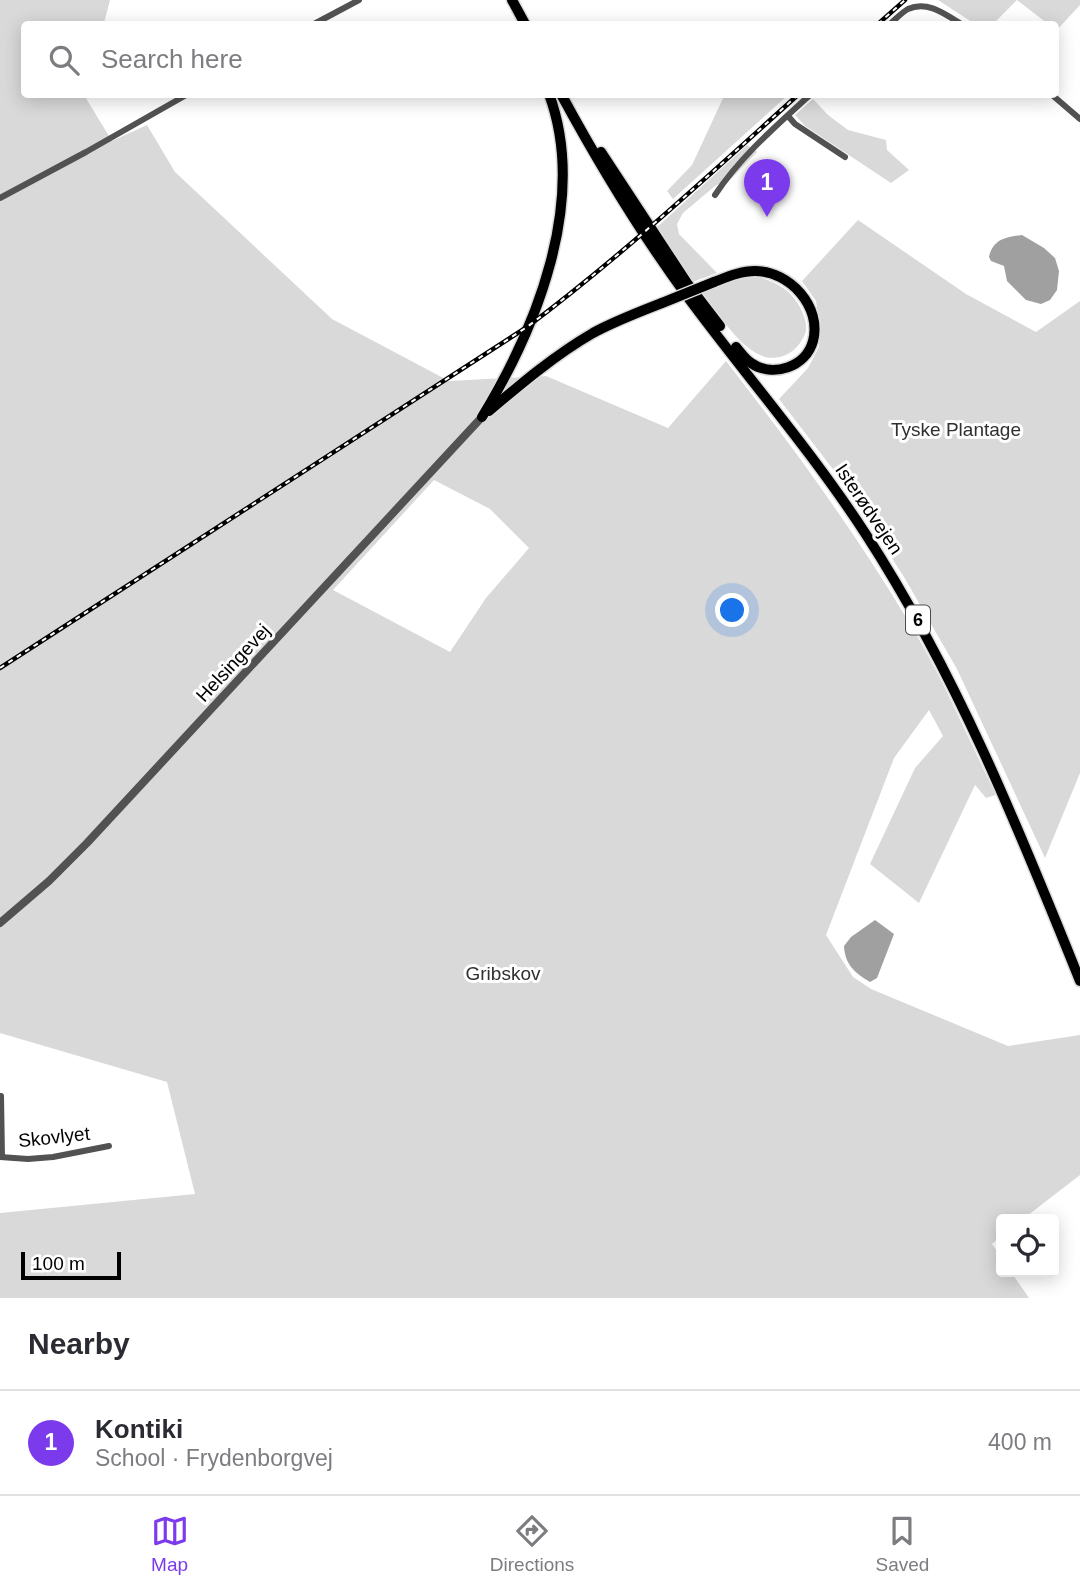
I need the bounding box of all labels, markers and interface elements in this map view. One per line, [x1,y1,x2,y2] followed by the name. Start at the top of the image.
[21,21,1059,98] search box
[45,41,83,79] icon: search
[101,44,243,74] text: Search here
[744,159,790,217] pin: 1
[891,419,1021,440] park label: Tyske Plantage
[831,460,907,558] street label: Isterødvejen
[715,593,749,627] your location
[906,606,930,634] road number: 6
[192,620,274,706] street label: Helsingevej
[466,963,541,984] park label: Gribskov
[17,1123,92,1151] street label: Skovlyet
[996,1214,1059,1277] map controls
[996,1214,1059,1277] button: locate
[21,1249,121,1281] scale bar
[32,1253,85,1274] text: 100 m
[28,1327,130,1360] text: Nearby
[95,1414,183,1444] text: Kontiki
[45,1429,57,1455] text: 1
[988,1429,1052,1455] text: 400 m
[95,1445,333,1471] text: School · Frydenborgvej
[151,1512,189,1576] tab: Map
[490,1512,574,1576] tab: Directions
[875,1512,929,1576] tab: Saved

